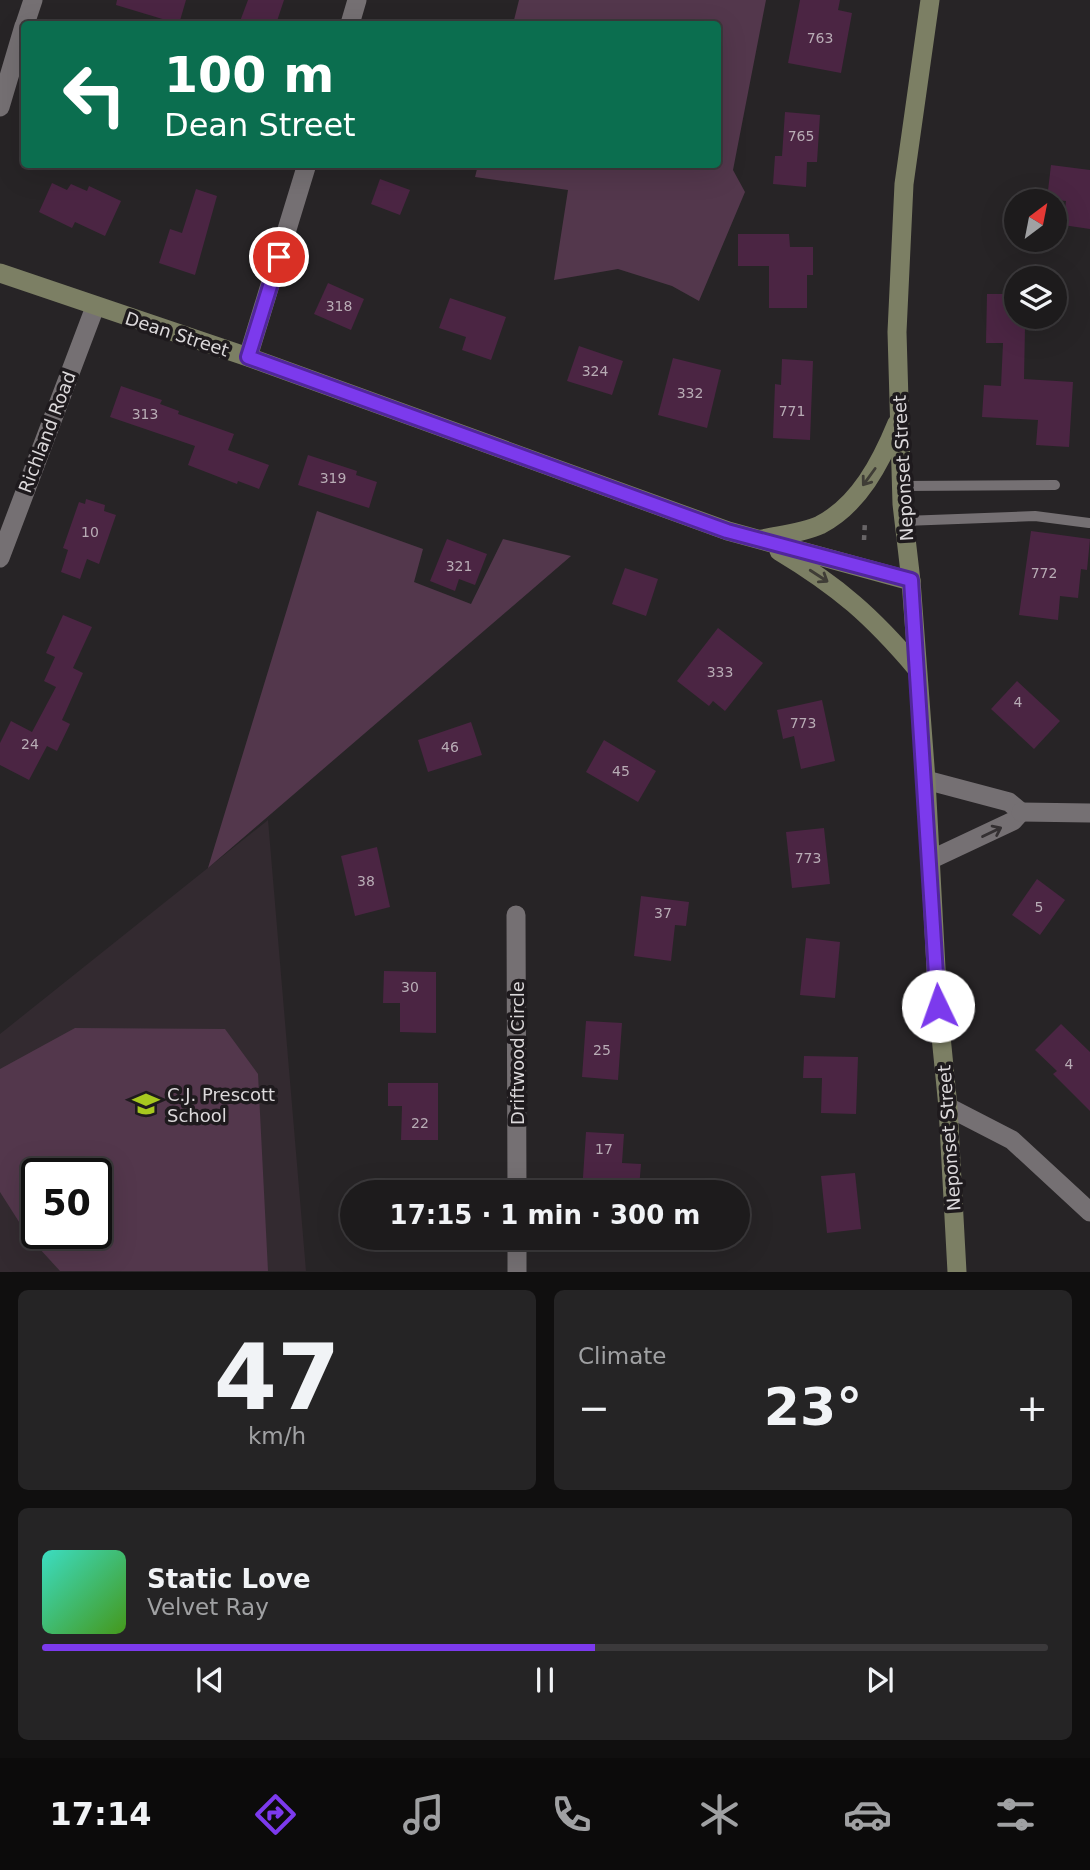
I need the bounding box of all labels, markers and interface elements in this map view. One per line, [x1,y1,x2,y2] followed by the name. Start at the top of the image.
[807,30,833,46] house number: 763
[164,47,334,104] text: 100 m
[49,49,140,140] icon: left
[164,106,356,144] text: Dean Street
[788,128,814,144] house number: 765
[1004,189,1068,252] north arrow
[1004,189,1067,329] map controls
[249,227,309,287] pin
[260,238,298,276] icon: arrive
[1004,266,1067,329] button: layers
[326,298,352,314] house number: 318
[122,307,232,361] street label: Dean Street
[582,363,608,379] house number: 324
[14,368,80,496] street label: Richland Road
[677,385,703,401] house number: 332
[889,394,917,542] street label: Neponset Street
[779,403,805,419] house number: 771
[132,406,158,422] house number: 313
[862,467,876,486] one-way arrow
[320,470,346,486] house number: 319
[81,524,99,540] house number: 10
[446,558,472,574] house number: 321
[1031,565,1057,581] house number: 772
[808,569,828,583] one-way arrow
[707,664,733,680] house number: 333
[1014,694,1023,710] house number: 4
[790,715,816,731] house number: 773
[21,736,39,752] house number: 24
[441,739,459,755] house number: 46
[612,763,630,779] house number: 45
[981,824,1002,838] one-way arrow
[795,850,821,866] house number: 773
[357,873,375,889] house number: 38
[1035,899,1043,915] house number: 5
[654,905,672,921] house number: 37
[901,969,975,1043] position arrow
[401,979,419,995] house number: 30
[507,981,528,1125] street label: Driftwood Circle
[593,1042,611,1058] house number: 25
[1065,1056,1074,1072] house number: 4
[933,1064,965,1212] street label: Neponset Street
[167,1084,275,1126] place label: C.J. Prescott School
[131,1089,161,1119] school or university icon: C.J. Prescott School
[411,1115,429,1131] house number: 22
[595,1141,613,1157] house number: 17
[21,1158,112,1249] speed limit sign: 50
[390,1200,700,1230] text: 17:15 · 1 min · 300 m
[214,1325,340,1430] text: 47
[578,1343,667,1369] text: Climate
[764,1377,862,1437] text: 23°
[578,1386,610,1430] text: −
[1016,1386,1048,1430] text: +
[248,1423,306,1449] text: km/h
[147,1564,311,1594] text: Static Love
[147,1594,269,1620] text: Velvet Ray
[191,1661,229,1699] icon: previous
[526,1661,564,1699] icon: pause
[861,1661,899,1699] icon: next
[251,1790,300,1839] icon: directions
[399,1790,448,1839] icon: music
[547,1790,596,1839] icon: phone
[695,1790,744,1839] icon: climate
[843,1790,892,1839] icon: car
[991,1790,1040,1839] icon: filters
[50,1795,151,1833] text: 17:14

